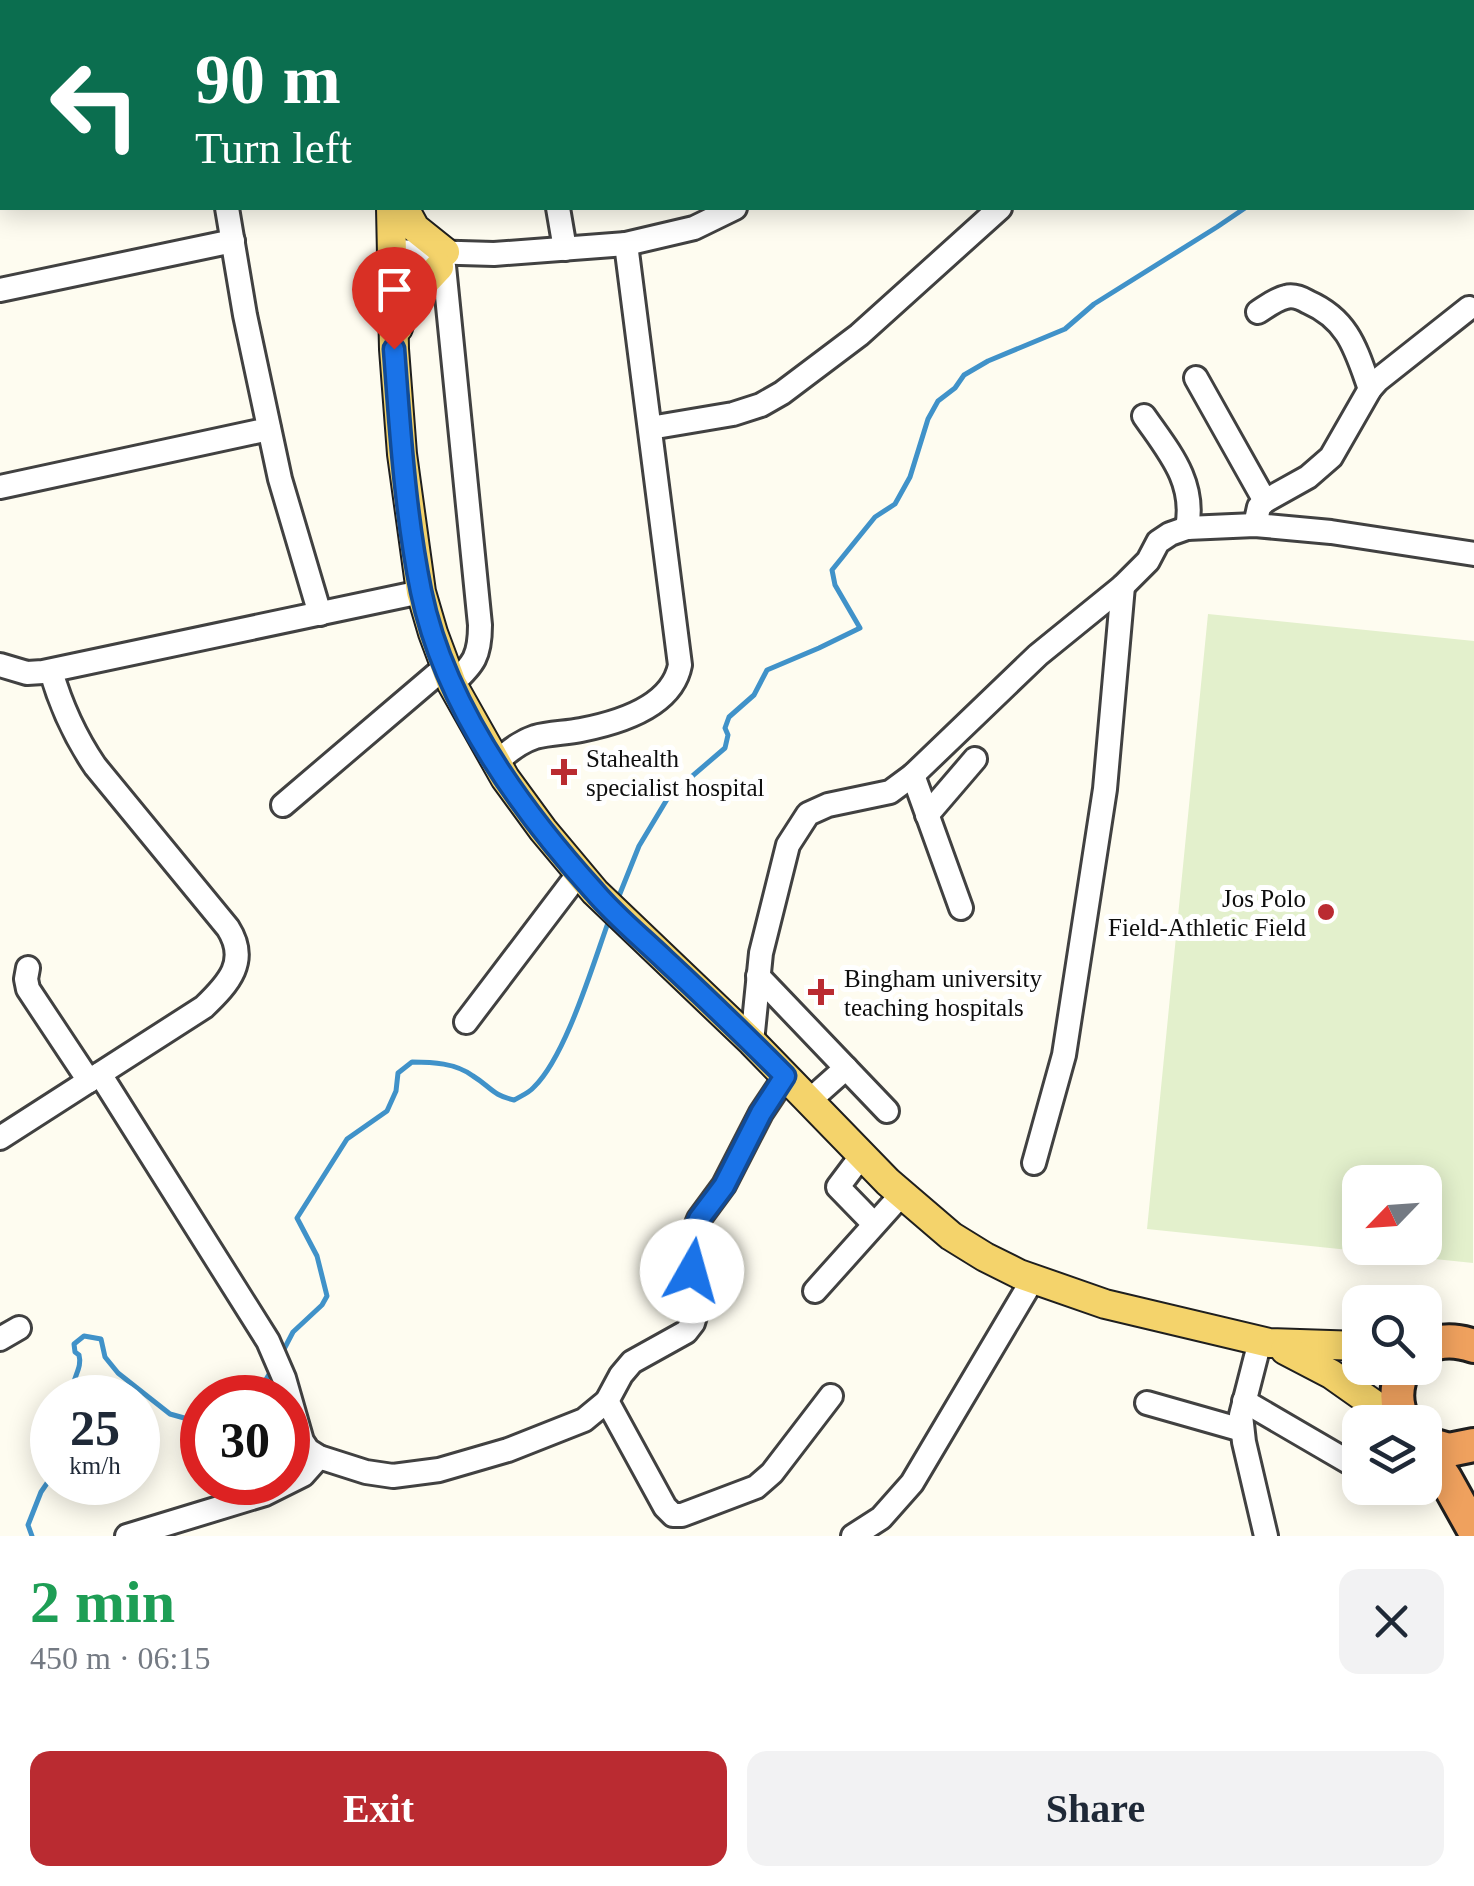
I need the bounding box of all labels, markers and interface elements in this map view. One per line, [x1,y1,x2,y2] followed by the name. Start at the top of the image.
[30,40,160,170] icon: left
[195,41,341,118] text: 90 m
[195,123,352,173] text: Turn left
[352,247,437,350] pin
[367,262,422,317] icon: arrive
[586,745,764,801] place label: Stahealth specialist hospital
[551,759,577,785] marker: Stahealth specialist hospital
[1108,885,1306,941] place label: Jos Polo Field-Athletic Field
[1315,901,1337,923] marker: Jos Polo Field-Athletic Field
[844,965,1042,1021] place label: Bingham university teaching hospitals
[808,979,834,1005] marker: Bingham university teaching hospitals
[1342,1165,1442,1265] north arrow
[1342,1165,1442,1505] map controls
[640,1219,744,1323] position arrow
[1342,1285,1442,1385] button: search
[180,1375,310,1505] speed limit sign: 30
[70,1400,120,1456] text: 25
[1342,1405,1442,1505] button: layers
[69,1452,121,1479] text: km/h
[30,1569,175,1635] text: 2 min
[1339,1569,1444,1674] button: close
[30,1640,210,1676] text: 450 m · 06:15
[30,1751,727,1866] button: Exit
[747,1751,1444,1866] button: Share

